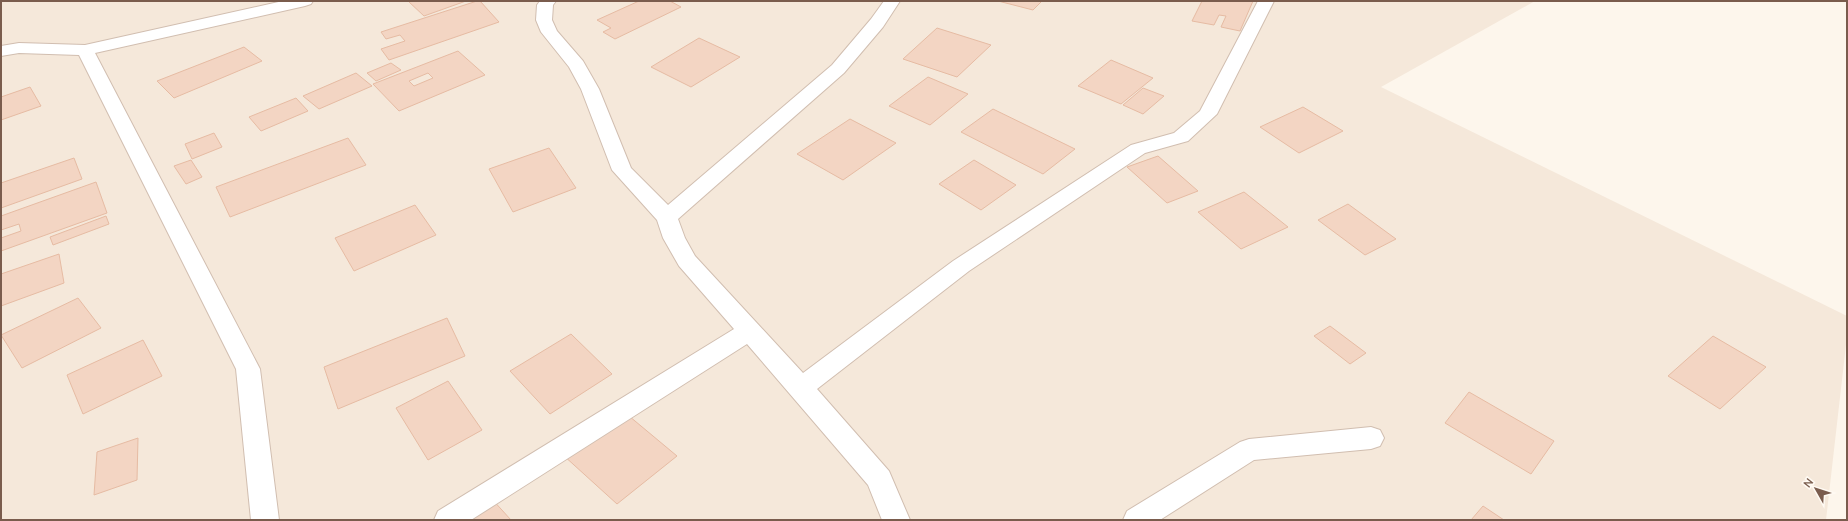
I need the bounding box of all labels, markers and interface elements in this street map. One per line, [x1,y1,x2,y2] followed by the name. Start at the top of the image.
[1796,469,1836,509] north arrow
[1800,475,1817,491] text: N

